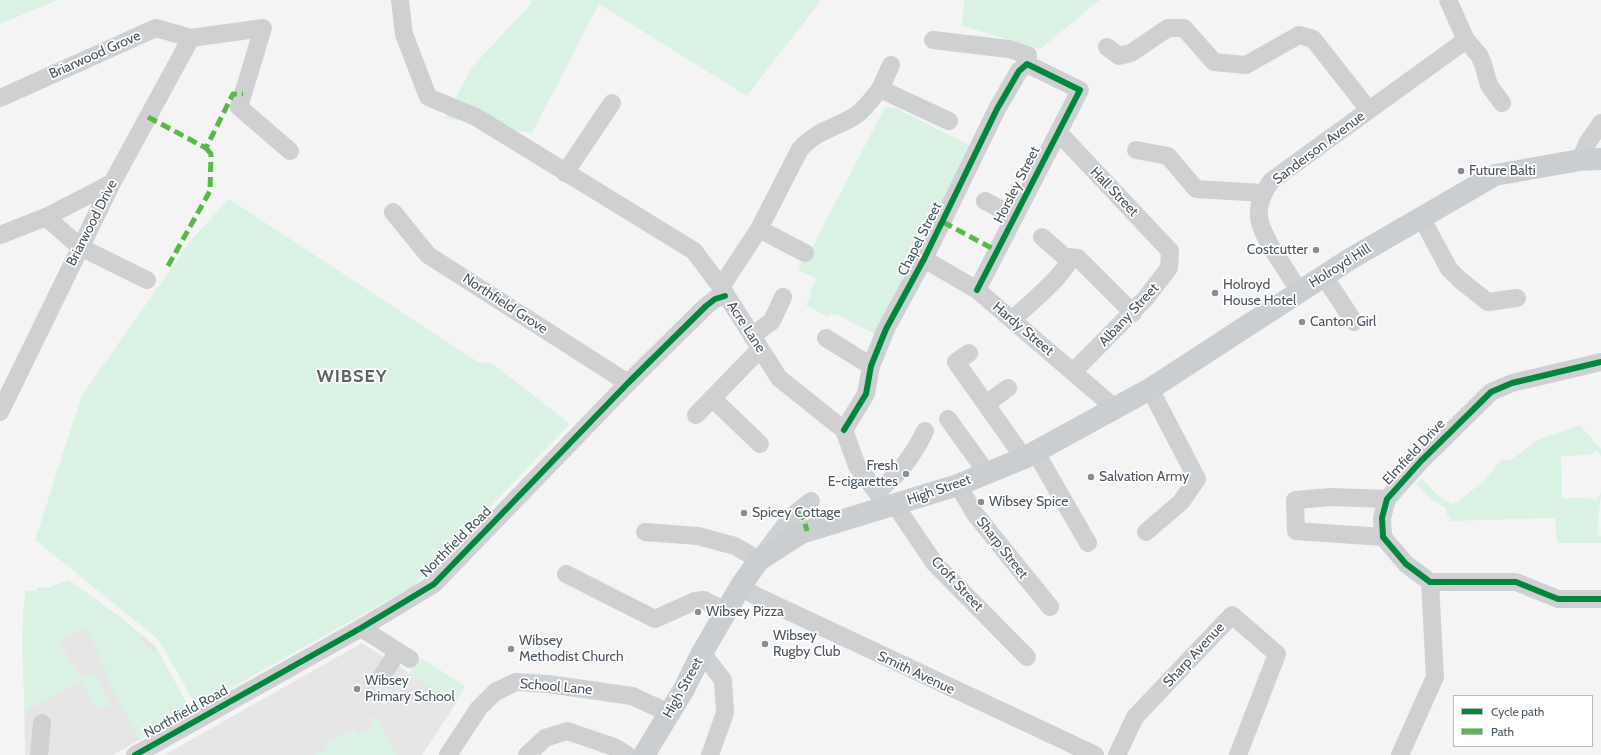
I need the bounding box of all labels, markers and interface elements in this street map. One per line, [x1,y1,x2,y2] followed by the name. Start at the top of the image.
[47,27,143,83] street label: Briarwood Grove
[1270,108,1368,188] street label: Sanderson Avenue
[990,144,1044,226] street label: Horsley Street
[1469,163,1536,179] place label: Future Balti
[1086,164,1142,220] street label: Hall Street
[1456,166,1466,176] marker: Future Balti
[63,177,121,269] street label: Briarwood Drive
[894,199,946,279] street label: Chapel Street
[1306,240,1374,292] street label: Holroyd Hill
[1247,242,1308,258] place label: Costcutter
[1311,245,1321,255] marker: Costcutter
[459,270,551,338] street label: Northfield Grove
[1223,277,1296,310] place label: Holroyd House Hotel
[1096,280,1162,350] street label: Albany Street
[1210,288,1220,298] marker: Holroyd House Hotel
[723,298,769,356] street label: Acre Lane
[989,299,1057,359] street label: Hardy Street
[1310,314,1376,330] place label: Canton Girl
[1297,317,1307,327] marker: Canton Girl
[316,366,388,388] district label: WIBSEY
[1379,416,1449,488] street label: Elmfield Drive
[828,458,898,490] place label: Fresh E-cigarettes
[901,469,911,479] marker: Fresh E-cigarettes
[1099,469,1189,485] place label: Salvation Army
[905,471,973,509] street label: High Street
[1086,472,1096,482] marker: Salvation Army
[989,494,1068,510] place label: Wibsey Spice
[976,497,986,507] marker: Wibsey Spice
[417,503,495,581] street label: Northfield Road
[752,505,841,521] place label: Spicey Cottage
[739,508,749,518] marker: Spicey Cottage
[973,514,1031,582] street label: Sharp Street
[927,553,987,615] street label: Croft Street
[706,604,784,620] place label: Wibsey Pizza
[693,607,703,617] marker: Wibsey Pizza
[1160,619,1228,691] street label: Sharp Avenue
[773,628,840,660] place label: Wibsey Rugby Club
[519,633,624,666] place label: Wibsey Methodist Church
[760,639,770,649] marker: Wibsey Rugby Club
[506,644,516,654] marker: Wibsey Methodist Church
[875,648,957,698] street label: Smith Avenue
[660,655,706,721] street label: High Street
[365,673,455,706] place label: Wibsey Primary School
[519,675,593,699] street label: School Lane
[141,682,231,742] street label: Northfield Road
[352,684,362,694] marker: Wibsey Primary School
[1453,695,1593,747] legend
[1491,704,1544,719] text: Cycle path
[1491,724,1514,739] text: Path

